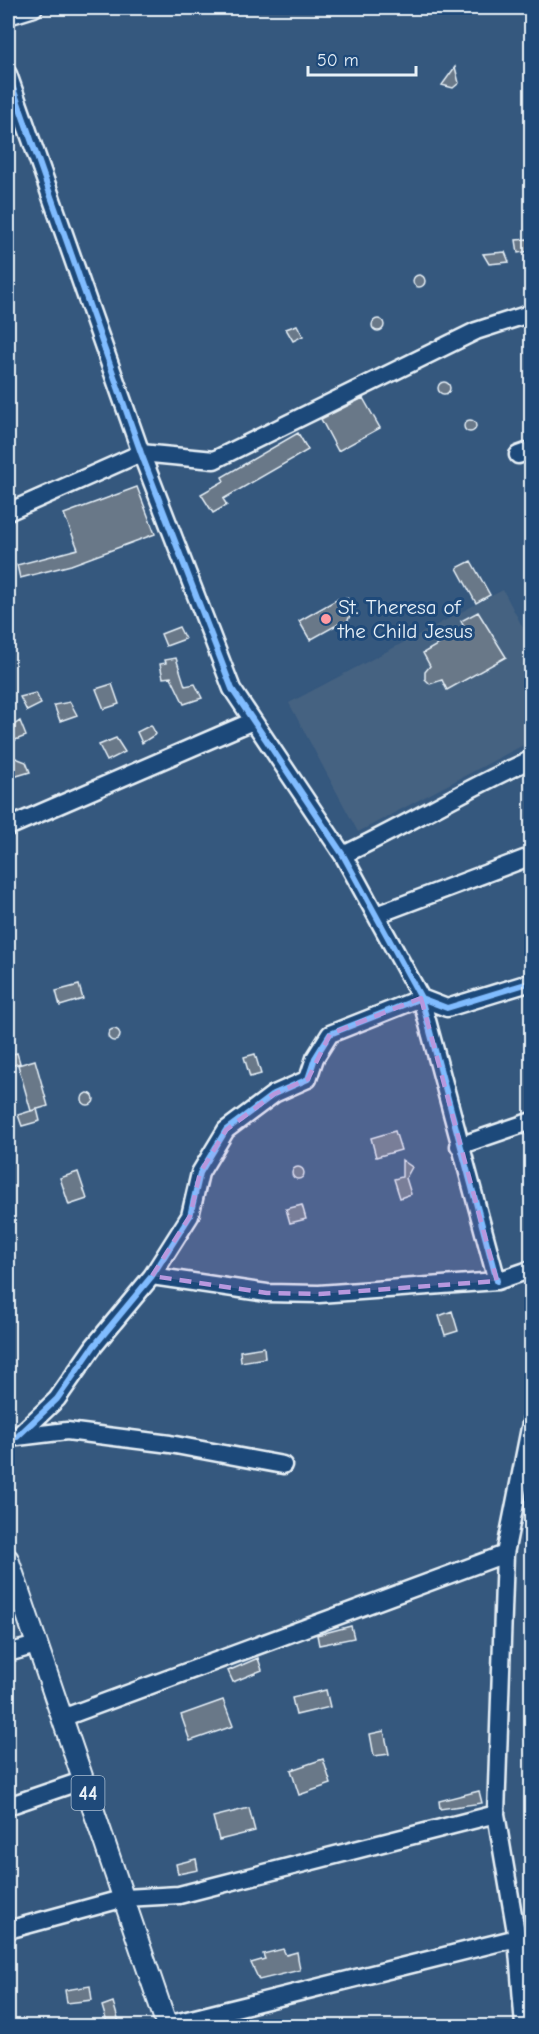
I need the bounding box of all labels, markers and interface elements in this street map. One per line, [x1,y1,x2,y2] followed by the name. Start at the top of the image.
[308,39,416,77] scale bar
[317,50,359,71] text: 50 m
[337,595,473,643] place label: St. Theresa of the Child Jesus
[319,612,333,626] marker: St. Theresa of the Child Jesus
[72,1776,104,1810] road number: 44

